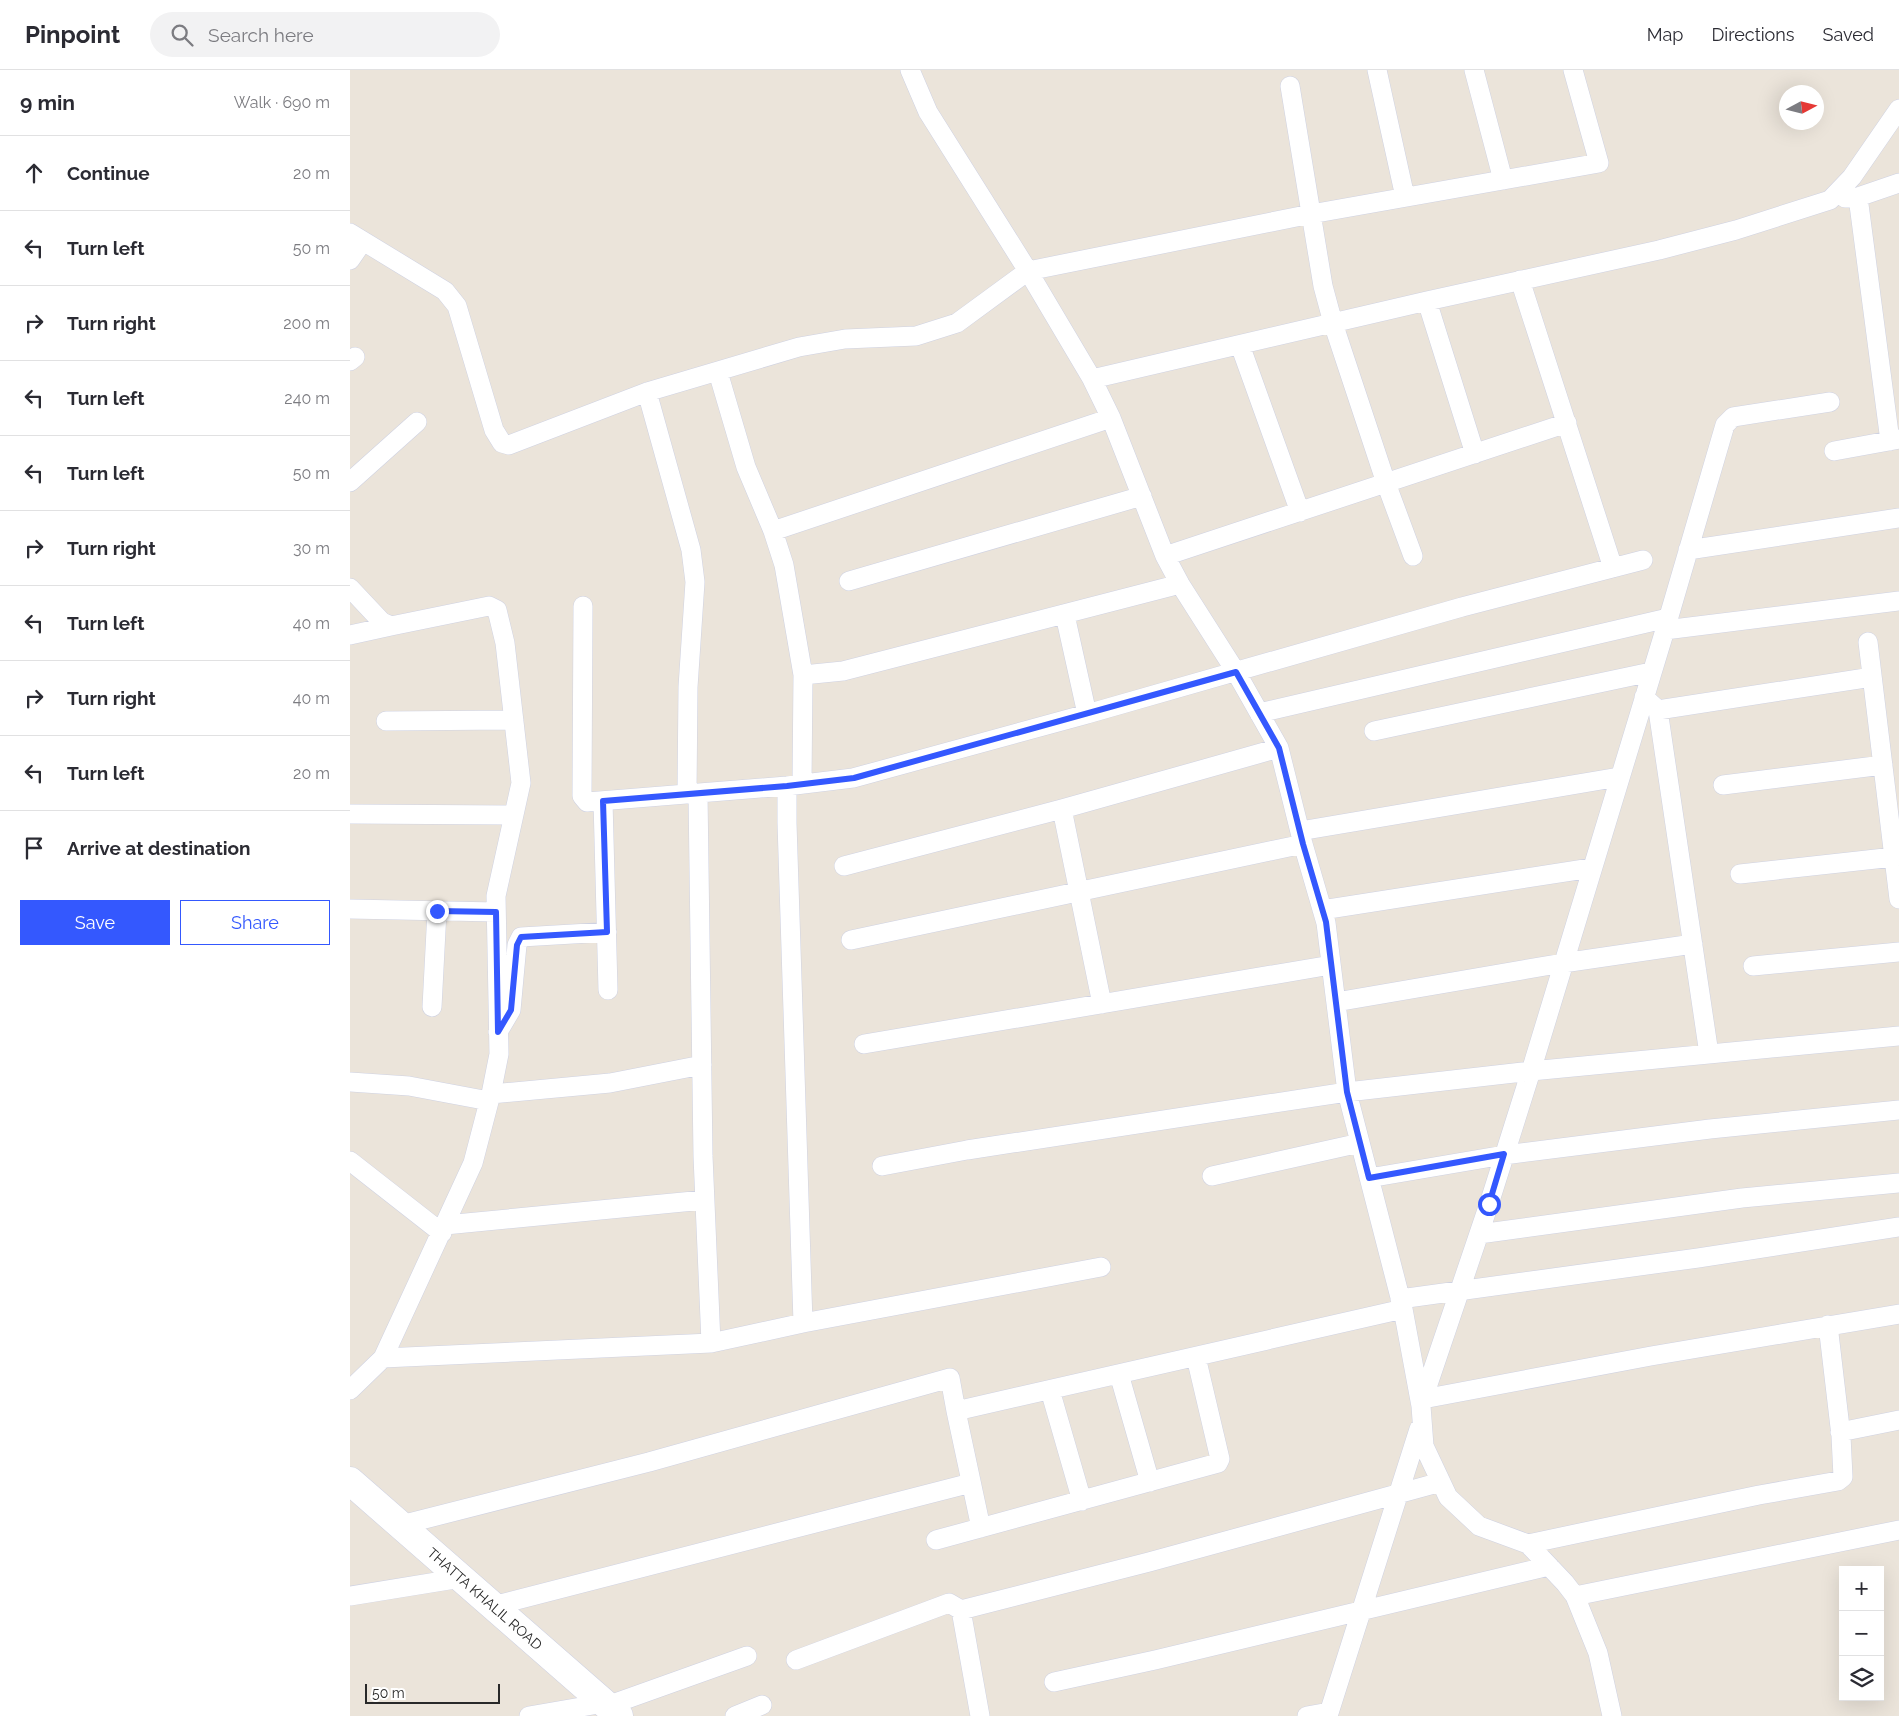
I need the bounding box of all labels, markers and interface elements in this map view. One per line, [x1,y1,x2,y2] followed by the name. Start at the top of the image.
[150,12,500,57] search box
[25,20,120,49] text: Pinpoint
[168,21,196,49] icon: search
[208,24,314,46] text: Search here
[1647,24,1683,45] text: Map
[1711,24,1795,45] text: Directions
[1823,24,1874,45] text: Saved
[1779,85,1824,130] north arrow
[20,90,75,115] text: 9 min
[234,93,330,112] text: Walk · 690 m
[20,159,48,187] icon: ahead
[67,162,150,184] text: Continue
[293,164,330,183] text: 20 m
[20,234,48,262] icon: left
[67,237,144,259] text: Turn left
[293,239,330,258] text: 50 m
[20,309,48,337] icon: right
[67,312,156,334] text: Turn right
[283,314,330,333] text: 200 m
[20,384,48,412] icon: left
[67,387,144,409] text: Turn left
[284,389,330,408] text: 240 m
[20,459,48,487] icon: left
[67,462,144,484] text: Turn left
[293,464,330,483] text: 50 m
[20,534,48,562] icon: right
[67,537,156,559] text: Turn right
[293,539,330,558] text: 30 m
[20,609,48,637] icon: left
[67,612,144,634] text: Turn left
[293,614,330,633] text: 40 m
[20,684,48,712] icon: right
[67,687,156,709] text: Turn right
[293,689,330,708] text: 40 m
[20,759,48,787] icon: left
[67,762,144,784] text: Turn left
[293,764,330,783] text: 20 m
[20,834,48,862] icon: arrive
[67,837,251,859] text: Arrive at destination
[20,900,170,945] button: Save
[180,900,330,945] button: Share
[426,900,449,923] route end
[1478,1193,1501,1216] route start
[424,1544,545,1653] street label: THATTA KHALIL ROAD
[1839,1566,1884,1701] map controls
[1839,1566,1884,1611] button: +
[1839,1611,1884,1656] button: −
[1839,1656,1884,1701] button: layers
[365,1681,500,1704] scale bar
[372,1685,405,1701] text: 50 m

